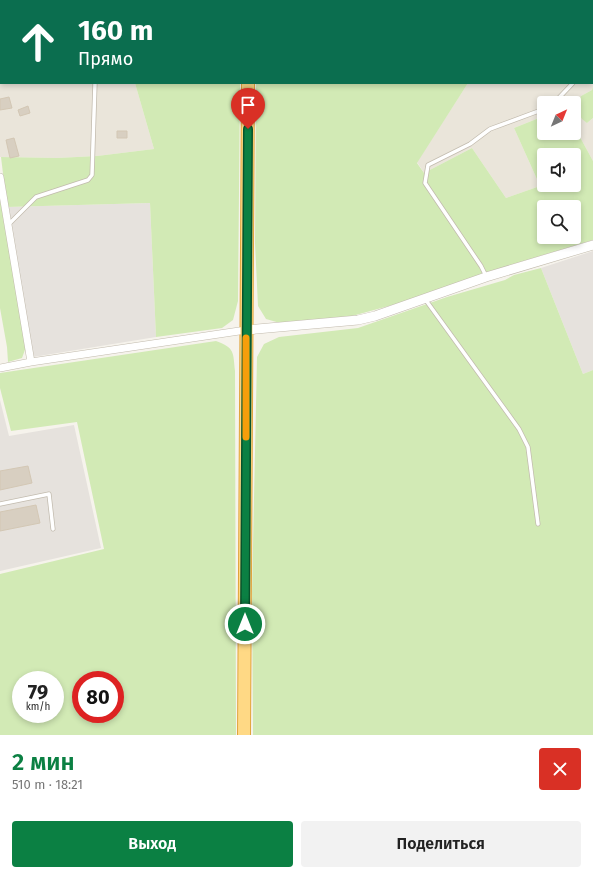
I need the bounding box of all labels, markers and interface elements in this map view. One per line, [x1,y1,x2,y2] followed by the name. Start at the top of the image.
[78,14,153,47] text: 160 m
[12,16,64,68] icon: ahead
[78,48,133,70] text: Прямо
[231,88,265,129] pin
[237,94,259,116] icon: arrive
[537,96,581,140] north arrow
[537,96,581,244] map controls
[537,148,581,192] button: sound
[537,200,581,244] button: search
[224,603,266,645] position arrow
[72,671,124,723] speed limit sign: 80
[28,680,48,704] text: 79
[26,701,50,713] text: km/h
[12,748,75,776] text: 2 мин
[539,748,581,790] button: close
[12,777,83,792] text: 510 m · 18:21
[12,821,293,867] button: Выход
[301,821,581,867] button: Поделиться

